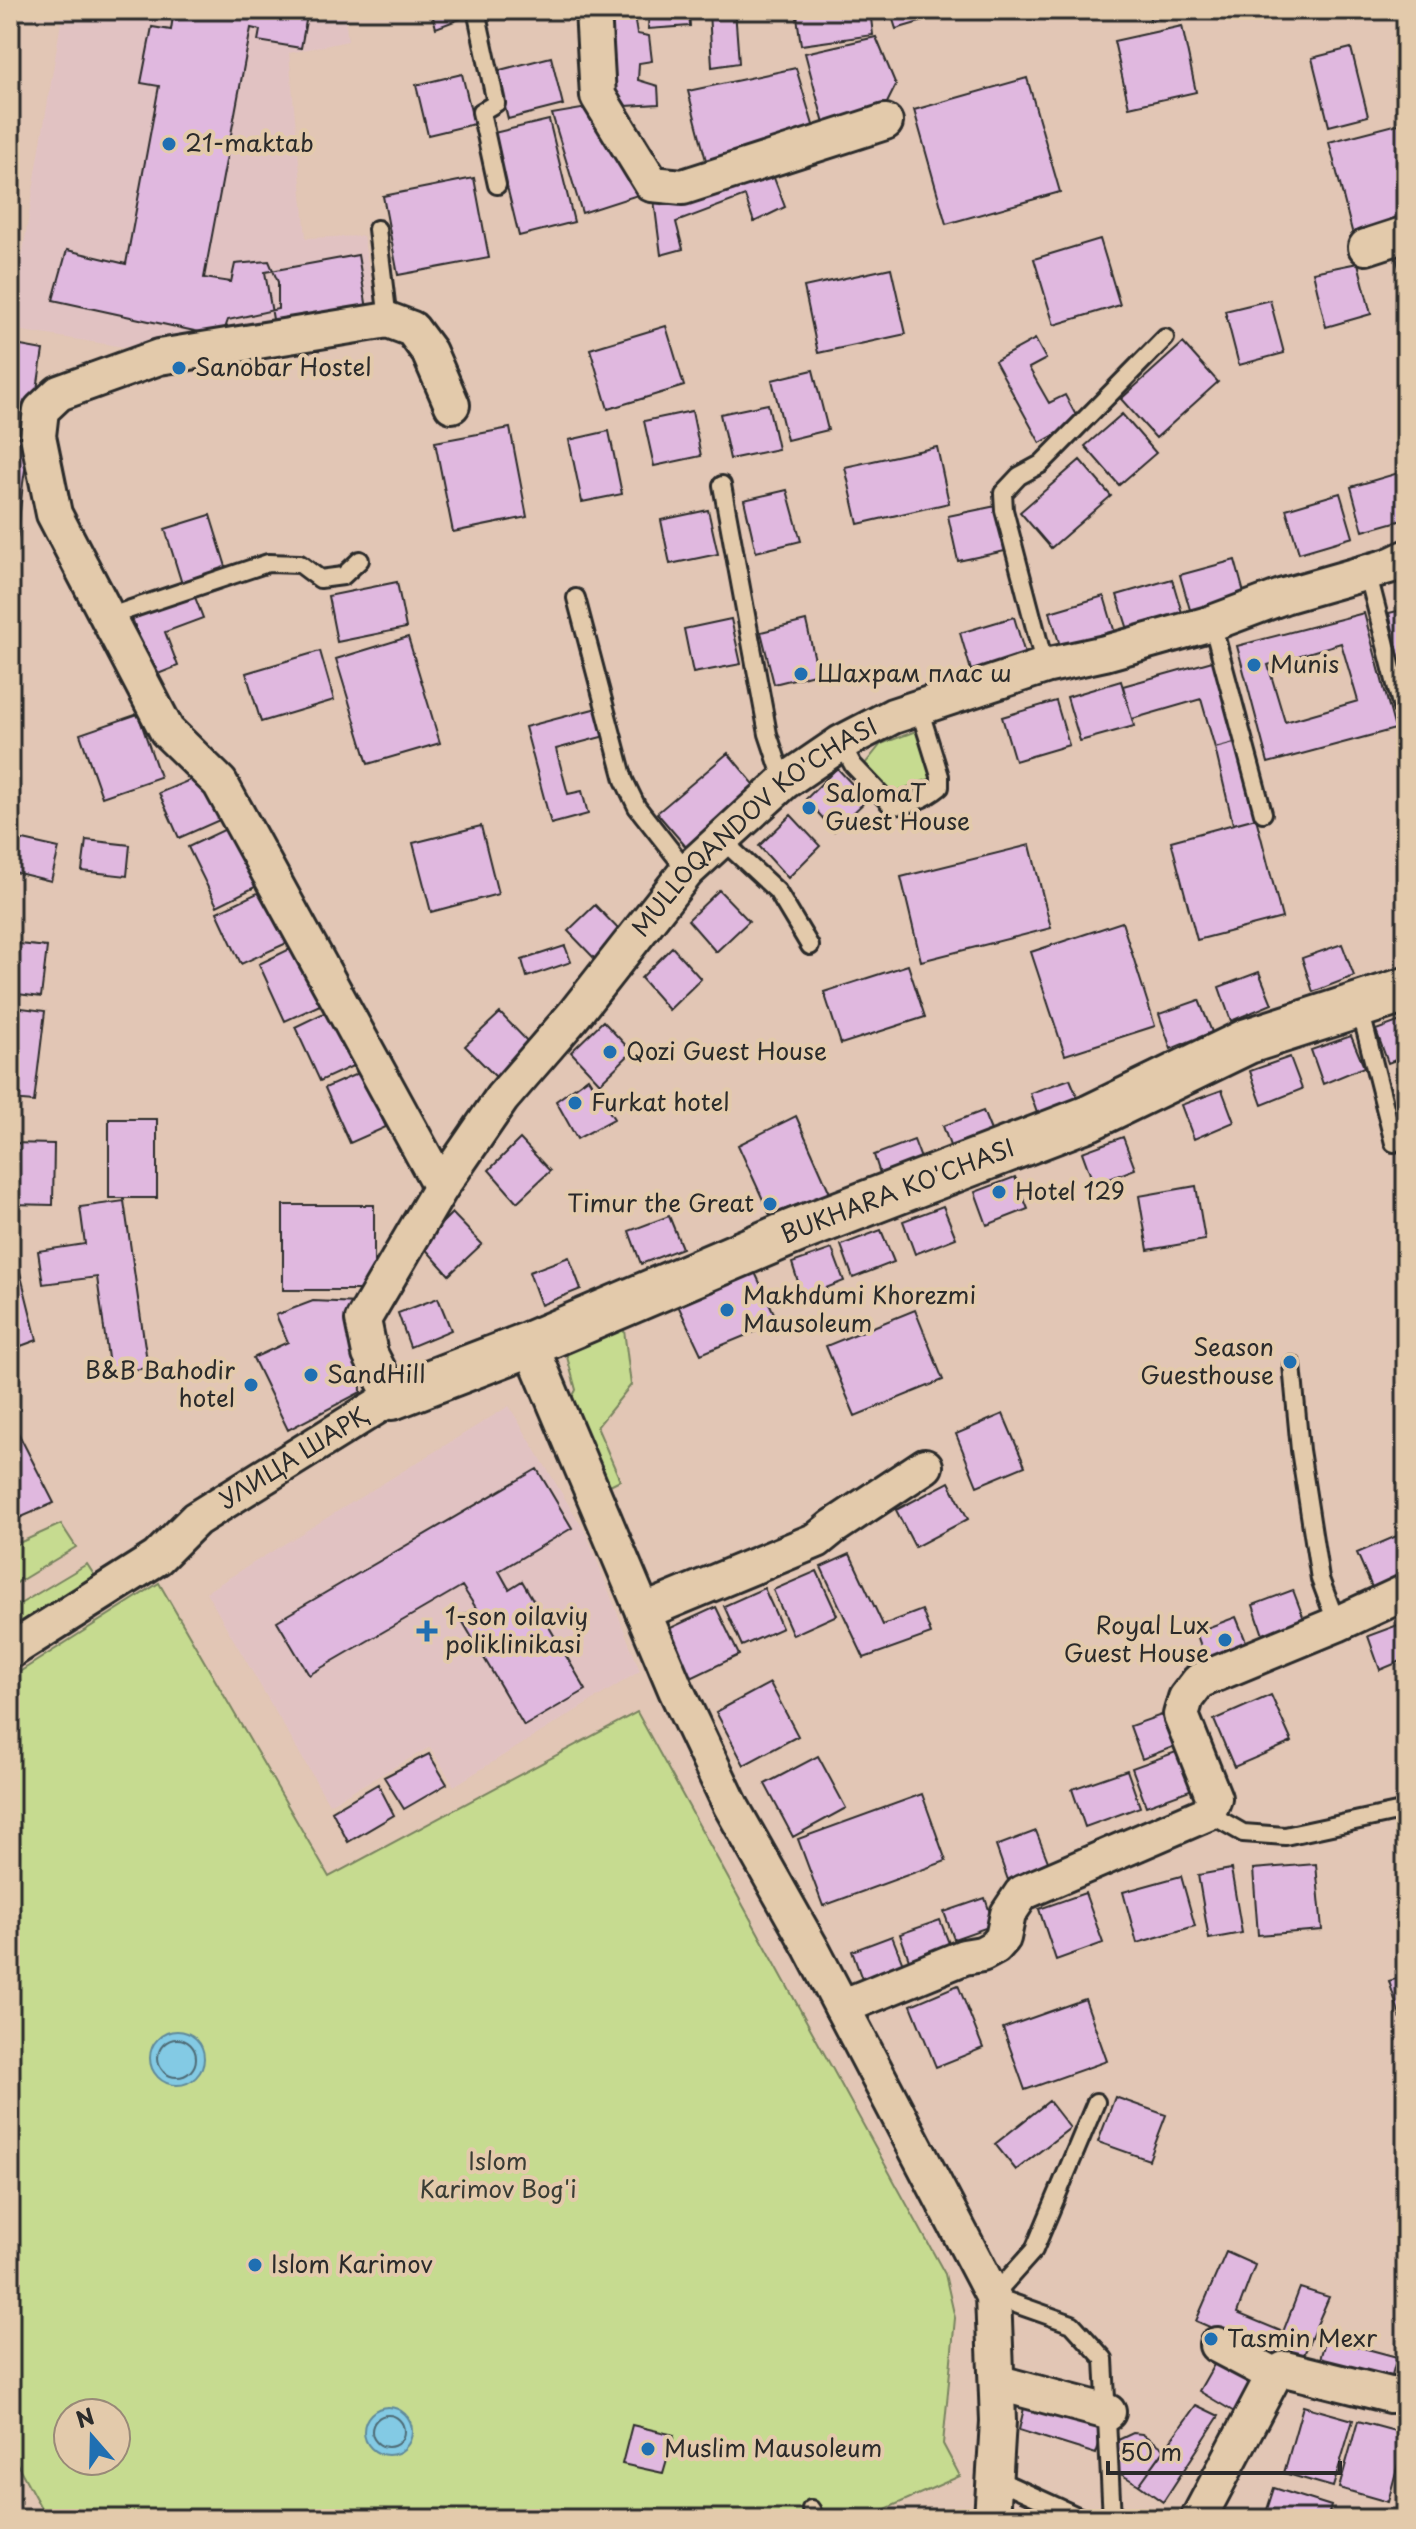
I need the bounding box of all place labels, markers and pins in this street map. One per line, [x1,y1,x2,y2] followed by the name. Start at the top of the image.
[185,124,314,160] place label: 21-maktab
[160,135,178,153] marker: 21-maktab
[195,348,372,384] place label: Sanobar Hostel
[170,359,188,377] marker: Sanobar Hostel
[1270,645,1339,681] place label: Munis
[817,654,1012,690] place label: Шахрам плас ш
[1245,656,1263,674] marker: Munis
[792,665,810,683] marker: Шахрам плас ш
[825,774,970,838] place label: SalomaT Guest House
[800,799,818,817] marker: SalomaT Guest House
[626,1032,827,1068] place label: Qozi Guest House
[601,1043,619,1061] marker: Qozi Guest House
[591,1083,730,1119] place label: Furkat hotel
[566,1094,584,1112] marker: Furkat hotel
[1015,1172,1125,1208] place label: Hotel 129
[990,1183,1008,1201] marker: Hotel 129
[567,1184,754,1220] place label: Timur the Great
[761,1195,779,1213] marker: Timur the Great
[743,1276,976,1340] place label: Makhdumi Khorezmi Mausoleum
[718,1301,736,1319] marker: Makhdumi Khorezmi Mausoleum
[1140,1328,1274,1392] place label: Season Guesthouse
[85,1351,235,1415] place label: B&B Bahodir hotel
[1281,1353,1299,1371] marker: Season Guesthouse
[327,1355,426,1391] place label: SandHill
[302,1366,320,1384] marker: SandHill
[242,1376,260,1394] marker: B&B Bahodir hotel
[445,1597,588,1661] place label: 1-son oilaviy poliklinikasi
[1064,1606,1209,1670] place label: Royal Lux Guest House
[416,1620,438,1642] marker: 1-son oilaviy poliklinikasi
[1216,1631,1234,1649] marker: Royal Lux Guest House
[271,2245,433,2281] place label: Islom Karimov
[246,2256,264,2274] marker: Islom Karimov
[1227,2319,1378,2355] place label: Tasmin Mexr
[1202,2330,1220,2348] marker: Tasmin Mexr
[664,2429,882,2465] place label: Muslim Mausoleum
[639,2440,657,2458] marker: Muslim Mausoleum

